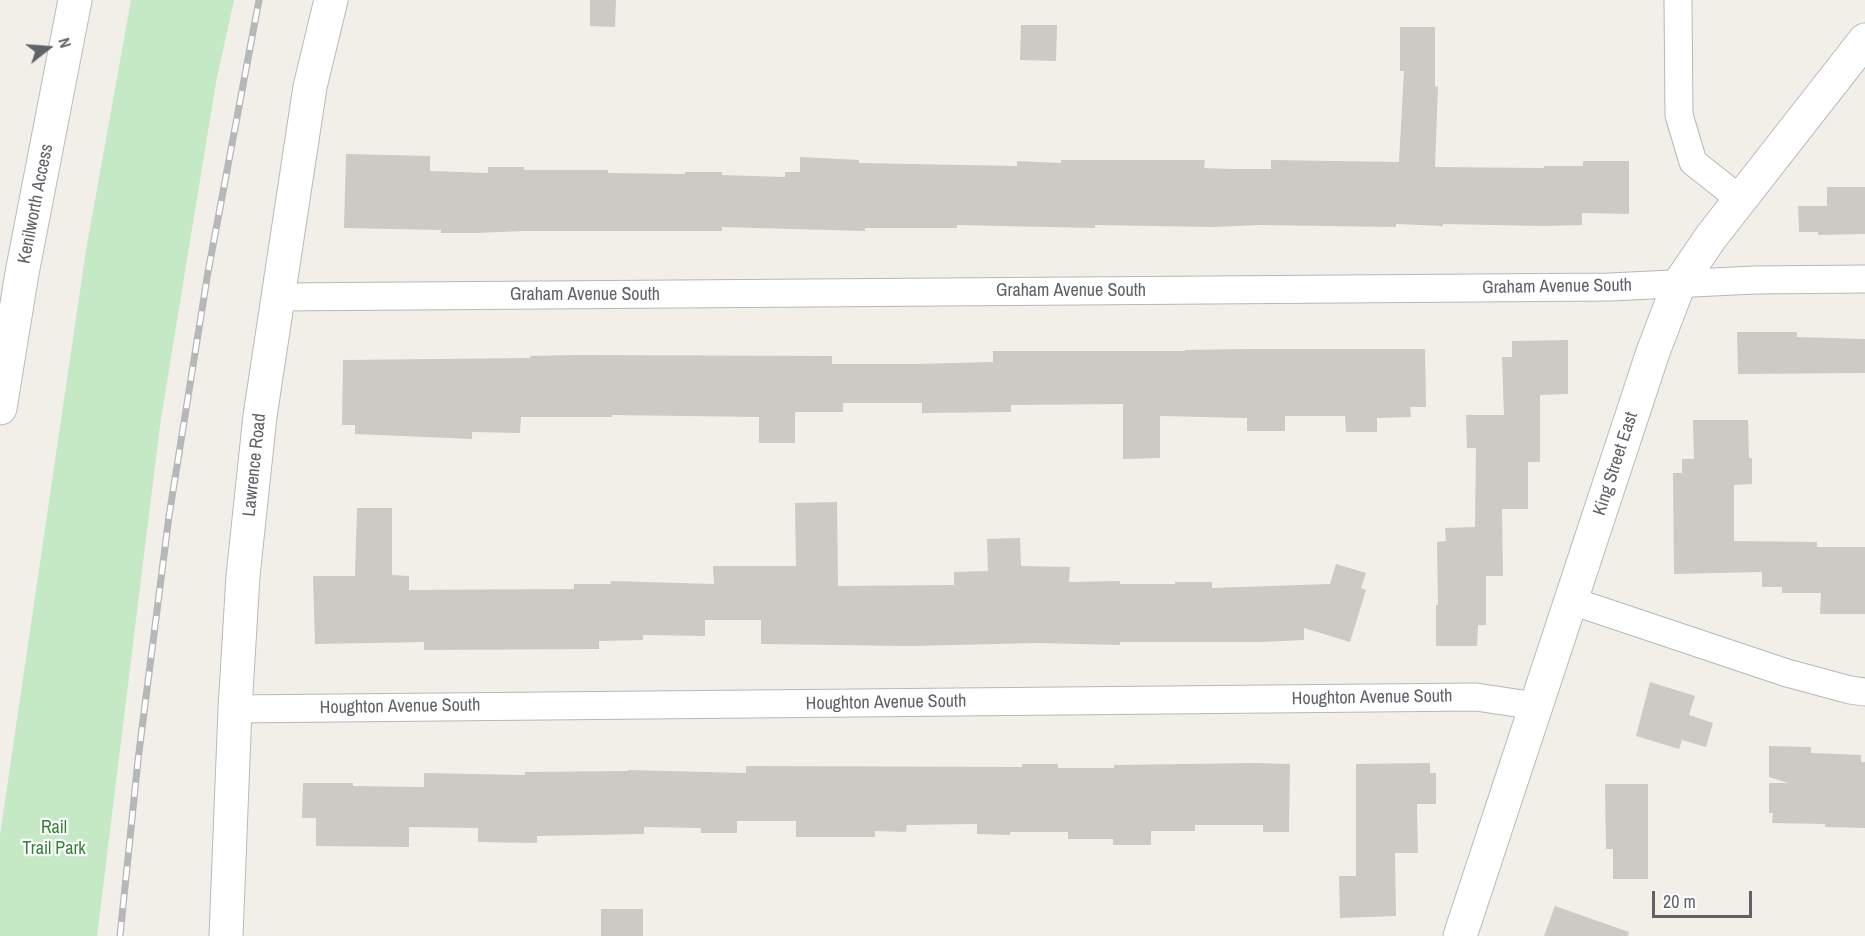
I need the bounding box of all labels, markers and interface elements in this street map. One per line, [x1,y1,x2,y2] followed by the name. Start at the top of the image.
[18,18,78,78] north arrow
[53,35,77,50] text: N
[14,142,58,266] street label: Kenilworth Access
[1482,275,1632,299] street label: Graham Avenue South
[996,280,1146,302] street label: Graham Avenue South
[510,284,660,306] street label: Graham Avenue South
[1589,410,1643,518] street label: King Street East
[239,412,271,518] street label: Lawrence Road
[1292,686,1452,710] street label: Houghton Avenue South
[806,691,966,715] street label: Houghton Avenue South
[320,695,480,719] street label: Houghton Avenue South
[22,817,86,860] park label: Rail Trail Park
[1655,879,1756,917] scale bar
[1663,889,1696,914] text: 20 m

